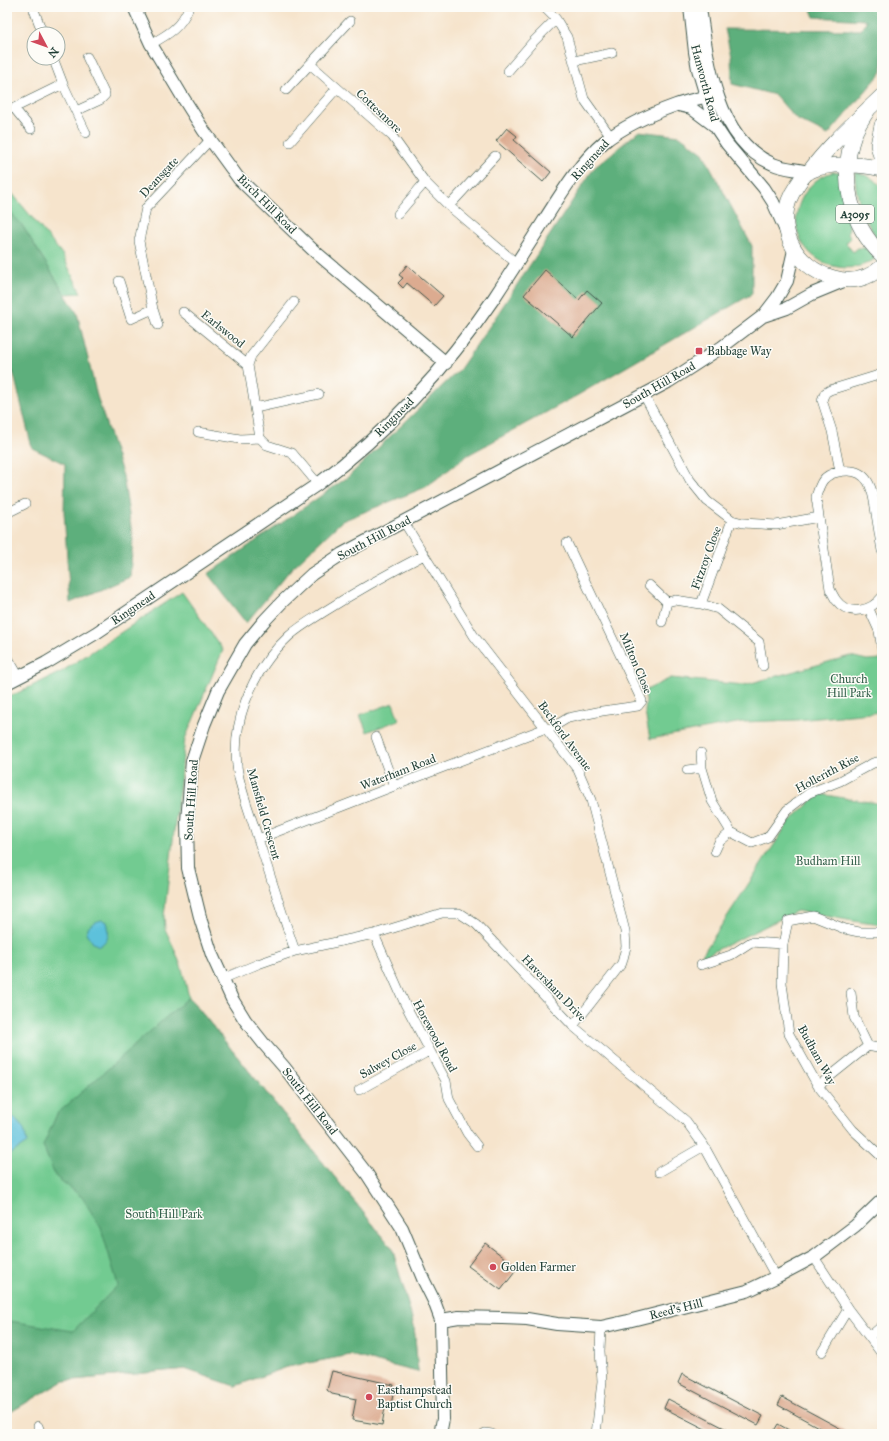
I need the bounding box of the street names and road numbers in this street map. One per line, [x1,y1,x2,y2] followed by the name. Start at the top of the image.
[688,43,722,123] street label: Hanworth Road
[353,86,405,136] street label: Cottesmore
[568,137,613,184] street label: Ringmead
[137,154,182,201] street label: Deansgate
[234,171,300,237] street label: Birch Hill Road
[836,205,874,223] road number: A3095
[198,307,248,351] street label: Earlswood
[620,359,698,411] street label: South Hill Road
[371,394,417,440] street label: Ringmead
[335,513,413,563] street label: South Hill Road
[688,524,724,592] street label: Fitzroy Close
[108,588,158,629] street label: Ringmead
[617,630,655,696] street label: Milton Close
[535,698,595,774] street label: Beckford Avenue
[793,750,861,796] street label: Hollerith Rise
[358,751,438,793] street label: Waterham Road
[181,759,201,841] street label: South Hill Road
[244,767,284,862] street label: Mansfield Crescent
[519,952,589,1024] street label: Haversham Drive
[410,997,460,1075] street label: Horewood Road
[795,1023,839,1088] street label: Budham Way
[357,1039,419,1081] street label: Salwey Close
[279,1065,341,1137] street label: South Hill Road
[648,1295,705,1322] street label: Reed's Hill

